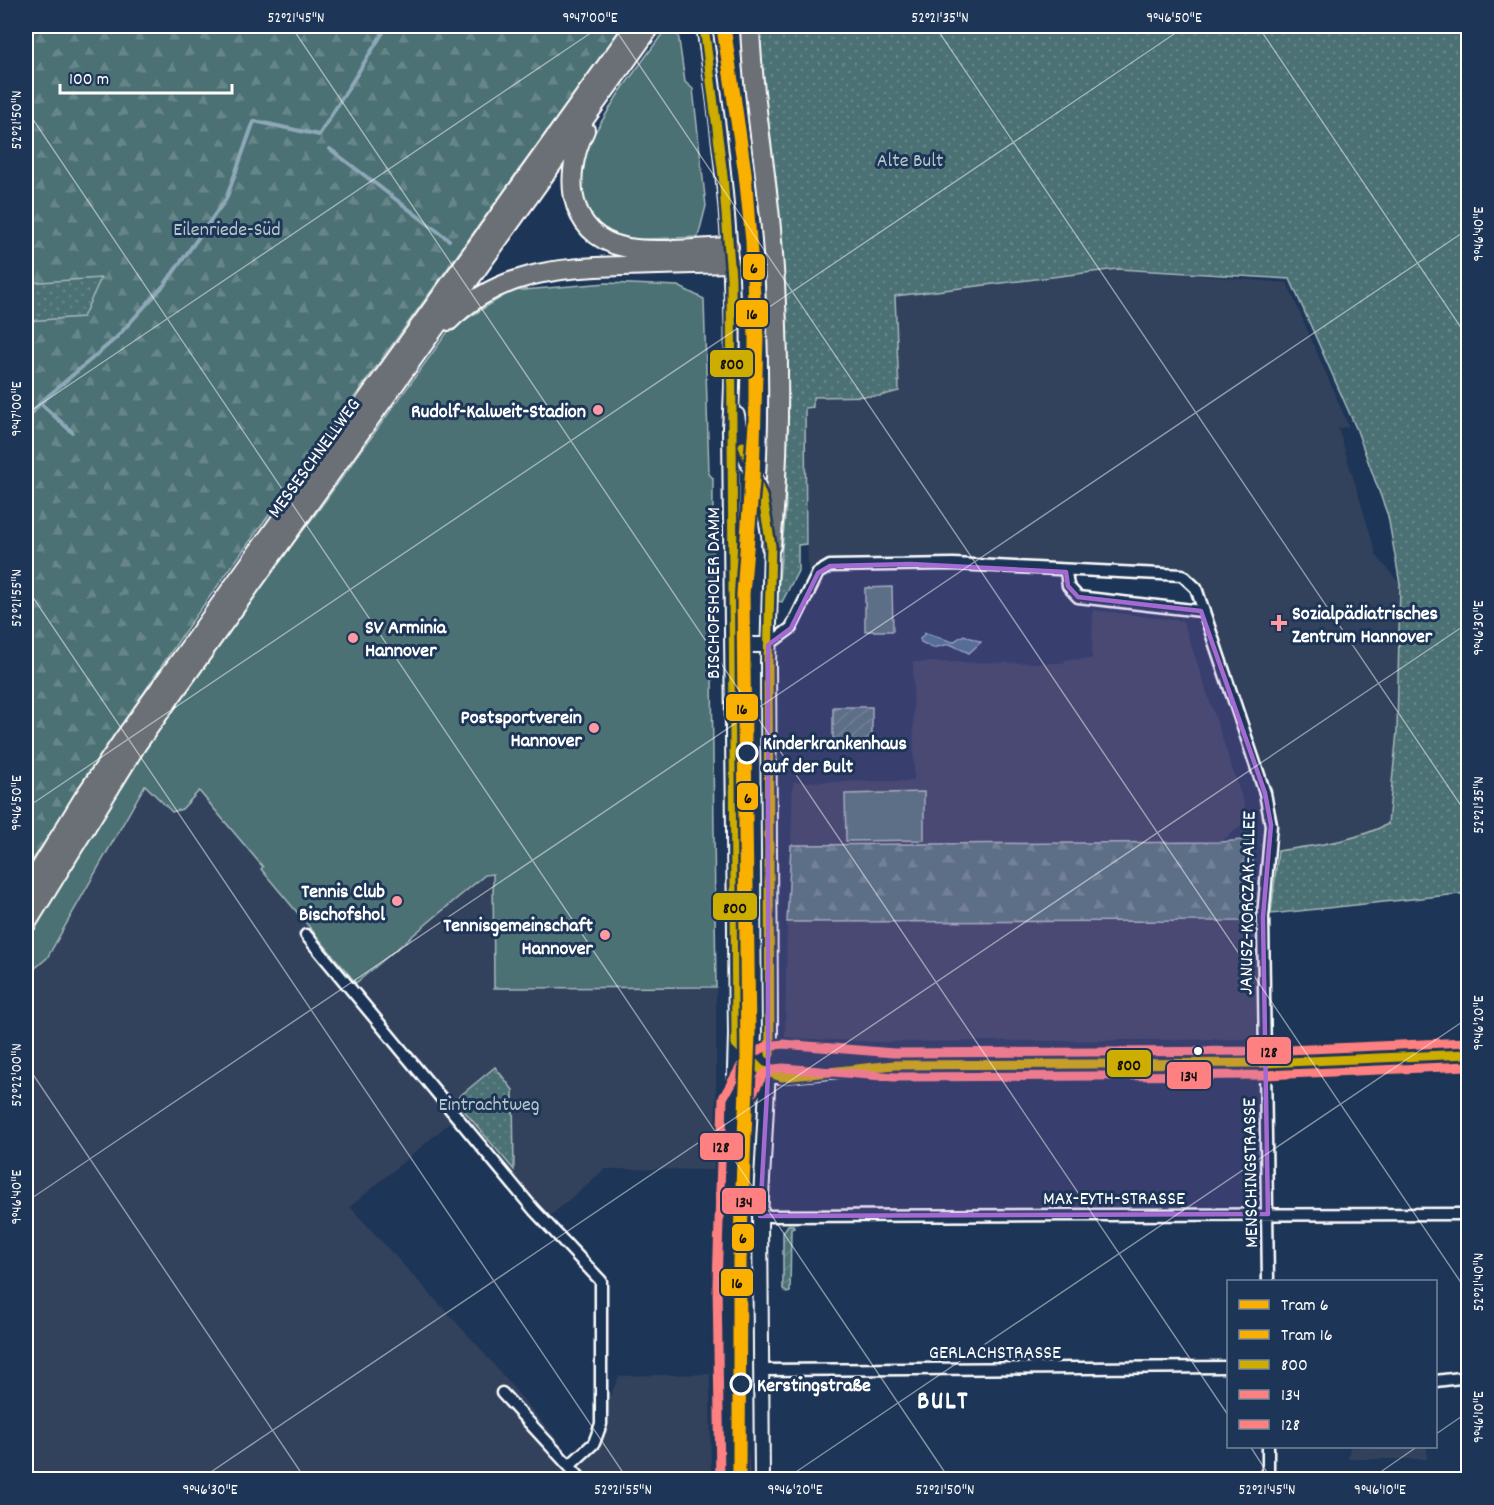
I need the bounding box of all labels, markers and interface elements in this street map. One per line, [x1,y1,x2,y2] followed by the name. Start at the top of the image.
[267,8,325,30] text: 52°21'45"N
[562,8,618,30] text: 9°47'00"E
[911,8,969,30] text: 52°21'35"N
[1146,8,1202,30] text: 9°46'50"E
[60,57,232,95] scale bar
[69,68,109,93] text: 100 m
[7,91,29,149] text: 52°21'50"N
[877,148,943,176] park label: Alte Bult
[1469,206,1491,261] text: 9°46'40"E
[173,217,281,245] park label: Eilenriede-Süd
[742,253,766,281] line badge: 6
[750,258,758,281] text: 6
[735,299,769,328] line badge: 16
[746,304,758,327] text: 16
[709,349,754,378] line badge: 800
[720,354,744,377] text: 800
[7,381,29,437] text: 9°47'00"E
[262,393,369,525] street label: MESSESCHNELLWEG
[411,399,586,427] place label: Rudolf-Kalweit-Stadion
[591,403,605,417] marker: Rudolf-Kalweit-Stadion
[701,507,729,679] street label: BISCHOFSHOLER DAMM
[7,569,29,627] text: 52°21'55"N
[1469,600,1491,656] text: 9°46'30"E
[1292,601,1438,652] place label: Sozialpädiatrisches Zentrum Hannover
[1270,614,1288,632] marker: Sozialpädiatrisches Zentrum Hannover
[365,615,447,666] place label: SV Arminia Hannover
[346,631,360,645] marker: SV Arminia Hannover
[725,693,759,722] line badge: 16
[736,699,748,722] text: 16
[461,705,583,756] place label: Postsportverein Hannover
[587,721,601,735] marker: Postsportverein Hannover
[763,731,907,782] place label: Kinderkrankenhaus auf der Bult
[736,742,758,764] marker: Kinderkrankenhaus auf der Bult
[7,775,29,831] text: 9°46'50"E
[1469,776,1491,834] text: 52°21'35"N
[736,782,759,811] line badge: 6
[744,788,752,811] text: 6
[1233,811,1265,995] street label: JANUSZ-KORCZAK-ALLEE
[299,879,385,930] place label: Tennis Club Bischofshol
[712,892,758,921] line badge: 800
[390,894,404,908] marker: Tennis Club Bischofshol
[723,898,747,921] text: 800
[443,913,594,964] place label: Tennisgemeinschaft Hannover
[598,928,612,942] marker: Tennisgemeinschaft Hannover
[1469,995,1491,1051] text: 9°46'20"E
[1246,1036,1292,1065] line badge: 128
[1261,1042,1278,1065] text: 128
[7,1043,29,1107] text: 52°22'00"N
[1192,1045,1204,1057] unlabelled marker
[1106,1049,1152,1078] line badge: 800
[1117,1055,1141,1078] text: 800
[1166,1061,1212,1090] line badge: 134
[1180,1066,1198,1089] text: 134
[438,1092,540,1120] park label: Eintrachtweg
[1237,1098,1267,1248] street label: MENSCHINGSTRASSE
[699,1132,744,1161] line badge: 128
[713,1137,730,1160] text: 128
[7,1169,29,1224] text: 9°46'40"E
[1043,1186,1185,1214] street label: MAX-EYTH-STRASSE
[721,1187,767,1215] line badge: 134
[735,1192,753,1215] text: 134
[731,1223,755,1252] line badge: 6
[739,1228,747,1251] text: 6
[1469,1253,1491,1311] text: 52°21'40"N
[720,1268,754,1297] line badge: 16
[731,1273,743,1296] text: 16
[1227,1280,1437,1448] legend
[1281,1294,1329,1319] text: Tram 6
[1281,1324,1333,1349] text: Tram 16
[929,1340,1061,1368] street label: GERLACHSTRASSE
[1281,1354,1308,1379] text: 800
[730,1373,752,1395] marker: Kerstingstraße
[757,1373,871,1401] place label: Kerstingstraße
[917,1384,969,1421] district label: BULT
[1281,1384,1300,1409] text: 134
[1469,1391,1491,1443] text: 9°46'10"E
[1281,1414,1300,1439] text: 128
[182,1480,238,1502] text: 9°46'30"E
[594,1480,652,1502] text: 52°21'55"N
[767,1480,823,1502] text: 9°46'20"E
[916,1480,974,1502] text: 52°21'50"N
[1238,1480,1296,1502] text: 52°21'45"N
[1354,1480,1406,1502] text: 9°46'10"E

